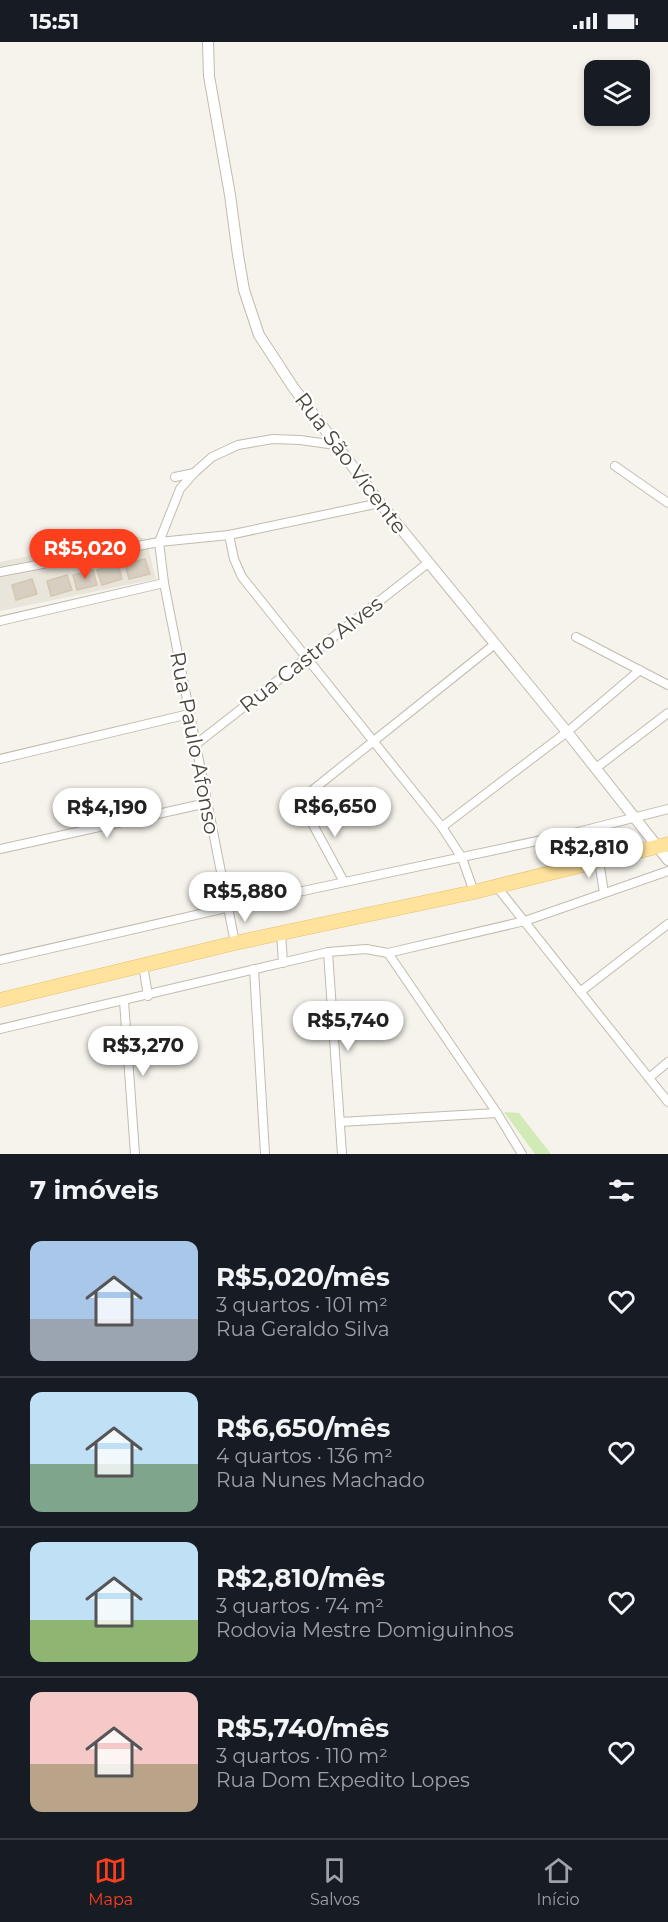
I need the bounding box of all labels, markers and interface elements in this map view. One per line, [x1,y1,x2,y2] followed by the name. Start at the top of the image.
[30,8,79,35] text: 15:51
[584,60,650,126] map controls
[584,60,650,126] button: layers
[290,387,412,539] street label: Rua São Vicente
[30,529,140,580] pin: R$5,020
[43,536,127,560] text: R$5,020
[235,590,387,718] street label: Rua Castro Alves
[165,650,225,836] street label: Rua Paulo Afonso
[280,787,390,838] pin: R$6,650
[52,788,162,839] pin: R$4,190
[293,794,377,818] text: R$6,650
[67,795,147,819] text: R$4,190
[534,828,644,879] pin: R$2,810
[549,835,629,859] text: R$2,810
[190,872,300,923] pin: R$5,880
[203,879,287,903] text: R$5,880
[293,1001,403,1052] pin: R$5,740
[307,1008,389,1032] text: R$5,740
[88,1026,198,1077] pin: R$3,270
[102,1033,184,1057] text: R$3,270
[30,1174,159,1206] text: 7 imóveis
[605,1174,638,1207] icon: filters
[216,1261,390,1293] text: R$5,020/mês
[78,1265,150,1337] icon: home
[605,1285,638,1318] icon: heart
[216,1293,388,1317] text: 3 quartos · 101 m²
[216,1317,390,1341] text: Rua Geraldo Silva
[216,1412,390,1444] text: R$6,650/mês
[78,1416,150,1488] icon: home
[605,1436,638,1469] icon: heart
[216,1444,393,1468] text: 4 quartos · 136 m²
[216,1468,425,1492] text: Rua Nunes Machado
[216,1562,385,1594] text: R$2,810/mês
[78,1566,150,1638] icon: home
[605,1586,638,1619] icon: heart
[216,1594,384,1618] text: 3 quartos · 74 m²
[216,1618,514,1642] text: Rodovia Mestre Domiguinhos
[216,1712,389,1744] text: R$5,740/mês
[78,1716,150,1788] icon: home
[605,1736,638,1769] icon: heart
[216,1744,388,1768] text: 3 quartos · 110 m²
[216,1768,470,1792] text: Rua Dom Expedito Lopes
[88,1854,133,1909] tab: Mapa
[310,1854,360,1909] tab: Salvos
[536,1854,580,1909] tab: Início

